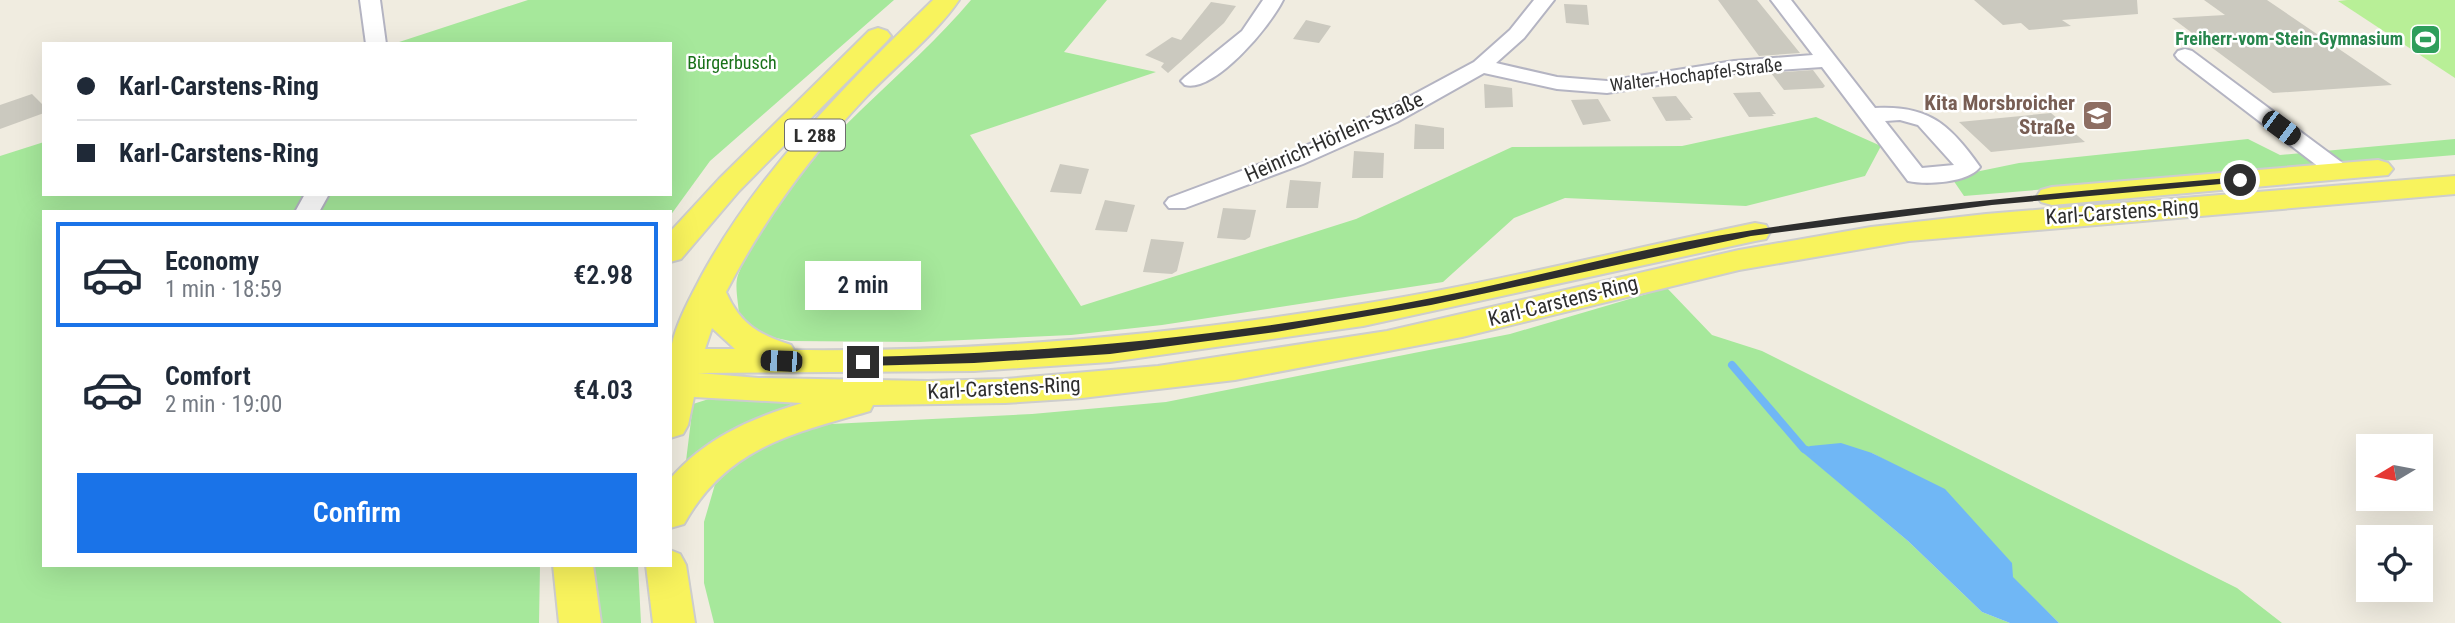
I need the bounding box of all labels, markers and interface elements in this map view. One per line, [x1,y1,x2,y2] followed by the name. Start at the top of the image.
[2409,22,2443,56] sports icon: Freiherr-vom-Stein-Gymnasium
[2175,28,2403,49] place label: Freiherr-vom-Stein-Gymnasium
[687,52,777,73] park label: Bürgerbusch
[1609,54,1783,95] street label: Walter-Hochapfel-Straße
[119,71,319,101] text: Karl-Carstens-Ring
[1241,87,1427,187] street label: Heinrich-Hörlein-Straße
[1924,91,2075,139] place label: Kita Morsbroicher Straße
[2081,98,2115,132] school or university icon: Kita Morsbroicher Straße
[2258,107,2305,149] car
[785,119,845,150] road number: L 288
[119,138,319,168] text: Karl-Carstens-Ring
[2224,164,2256,196] route start
[2045,195,2199,229] street label: Karl-Carstens-Ring
[81,243,144,306] icon: car
[165,246,259,276] text: Economy
[573,260,633,290] text: €2.98
[805,260,921,310] callout: 2 min
[1486,271,1640,331] street label: Karl-Carstens-Ring
[838,272,888,299] text: 2 min
[165,276,282,303] text: 1 min · 18:59
[847,346,879,378] route end
[760,350,803,372] car
[81,358,144,421] icon: car
[165,361,251,391] text: Comfort
[927,372,1081,404] street label: Karl-Carstens-Ring
[573,375,633,405] text: €4.03
[165,391,282,418] text: 2 min · 19:00
[2356,434,2432,511] north arrow
[2356,434,2433,602] map controls
[77,473,637,553] button: Confirm
[2356,525,2433,602] button: locate

